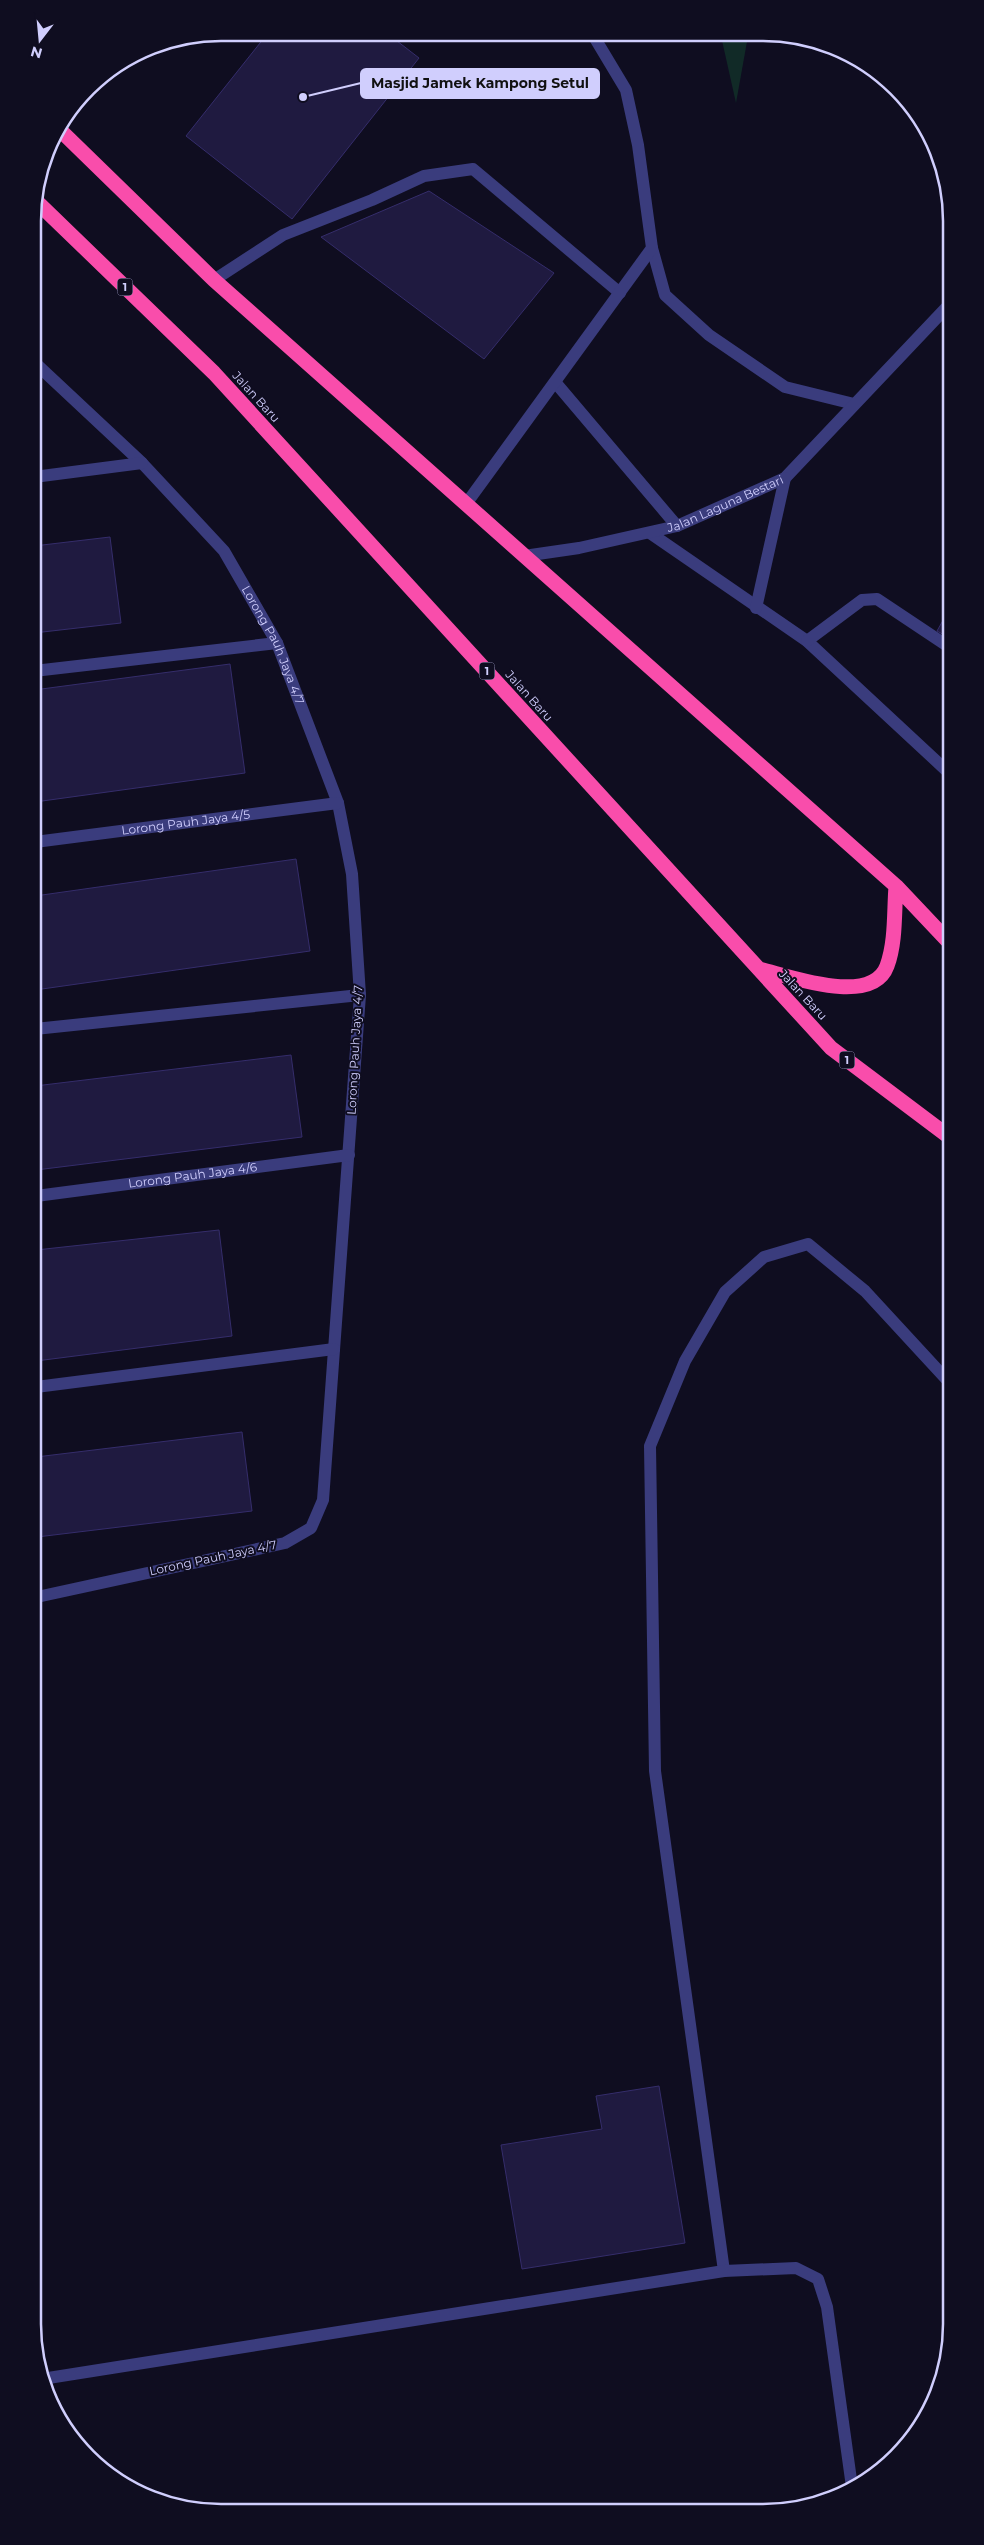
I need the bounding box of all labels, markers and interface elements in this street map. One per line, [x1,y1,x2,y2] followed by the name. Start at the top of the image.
[15,15,65,65] north arrow
[28,42,44,63] text: N
[361,69,599,98] callout: Masjid Jamek Kampong Setul
[371,74,589,92] text: Masjid Jamek Kampong Setul
[118,278,132,296] road number: 1
[229,367,283,425] street label: Jalan Baru
[665,472,786,535] street label: Jalan Laguna Bestari
[239,583,308,707] street label: Lorong Pauh Jaya 4/7
[480,662,494,679] road number: 1
[502,666,556,724] street label: Jalan Baru
[120,806,251,838] street label: Lorong Pauh Jaya 4/5
[775,966,831,1023] street label: Jalan Baru
[344,985,365,1115] street label: Lorong Pauh Jaya 4/7
[840,1052,854,1068] road number: 1
[127,1159,258,1191] street label: Lorong Pauh Jaya 4/6
[148,1537,278,1578] street label: Lorong Pauh Jaya 4/7

